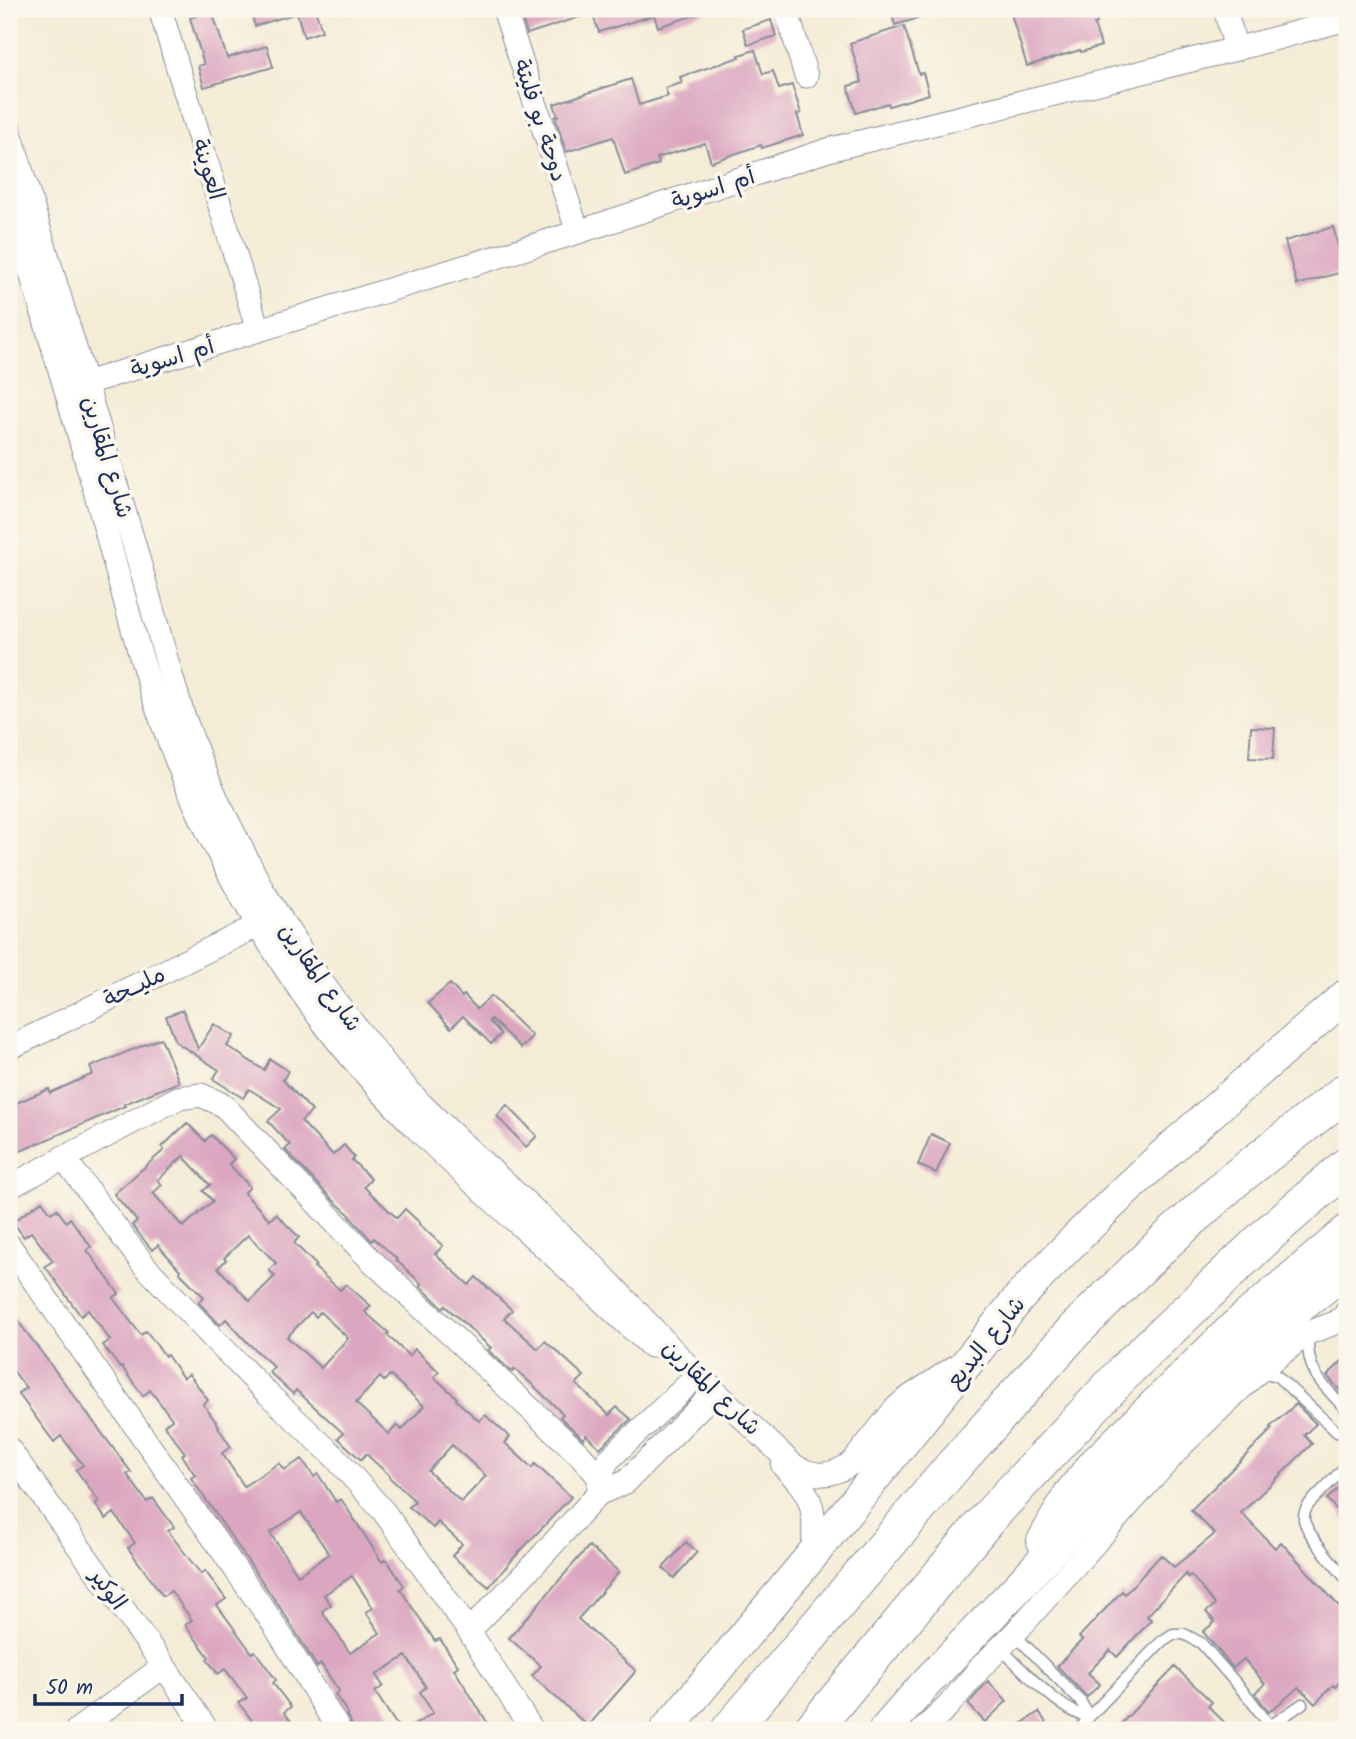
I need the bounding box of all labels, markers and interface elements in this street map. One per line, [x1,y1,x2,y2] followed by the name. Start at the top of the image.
[502,54,576,187] street label: دوحة بو فليتة
[181,134,233,205] street label: العوينة
[667,159,760,220] street label: أم اسوية
[126,329,219,389] street label: أم اسوية
[70,392,142,523] street label: شارع المقارين
[268,916,370,1040] street label: شارع المقارين
[98,957,172,1018] street label: مليــحة
[938,1289,1035,1397] street label: شارع البديع
[653,1332,768,1445] street label: شارع المقارين
[79,1560,135,1619] street label: الوكير
[35,1662,182,1706] scale bar
[46,1672,93,1705] text: 50 m

